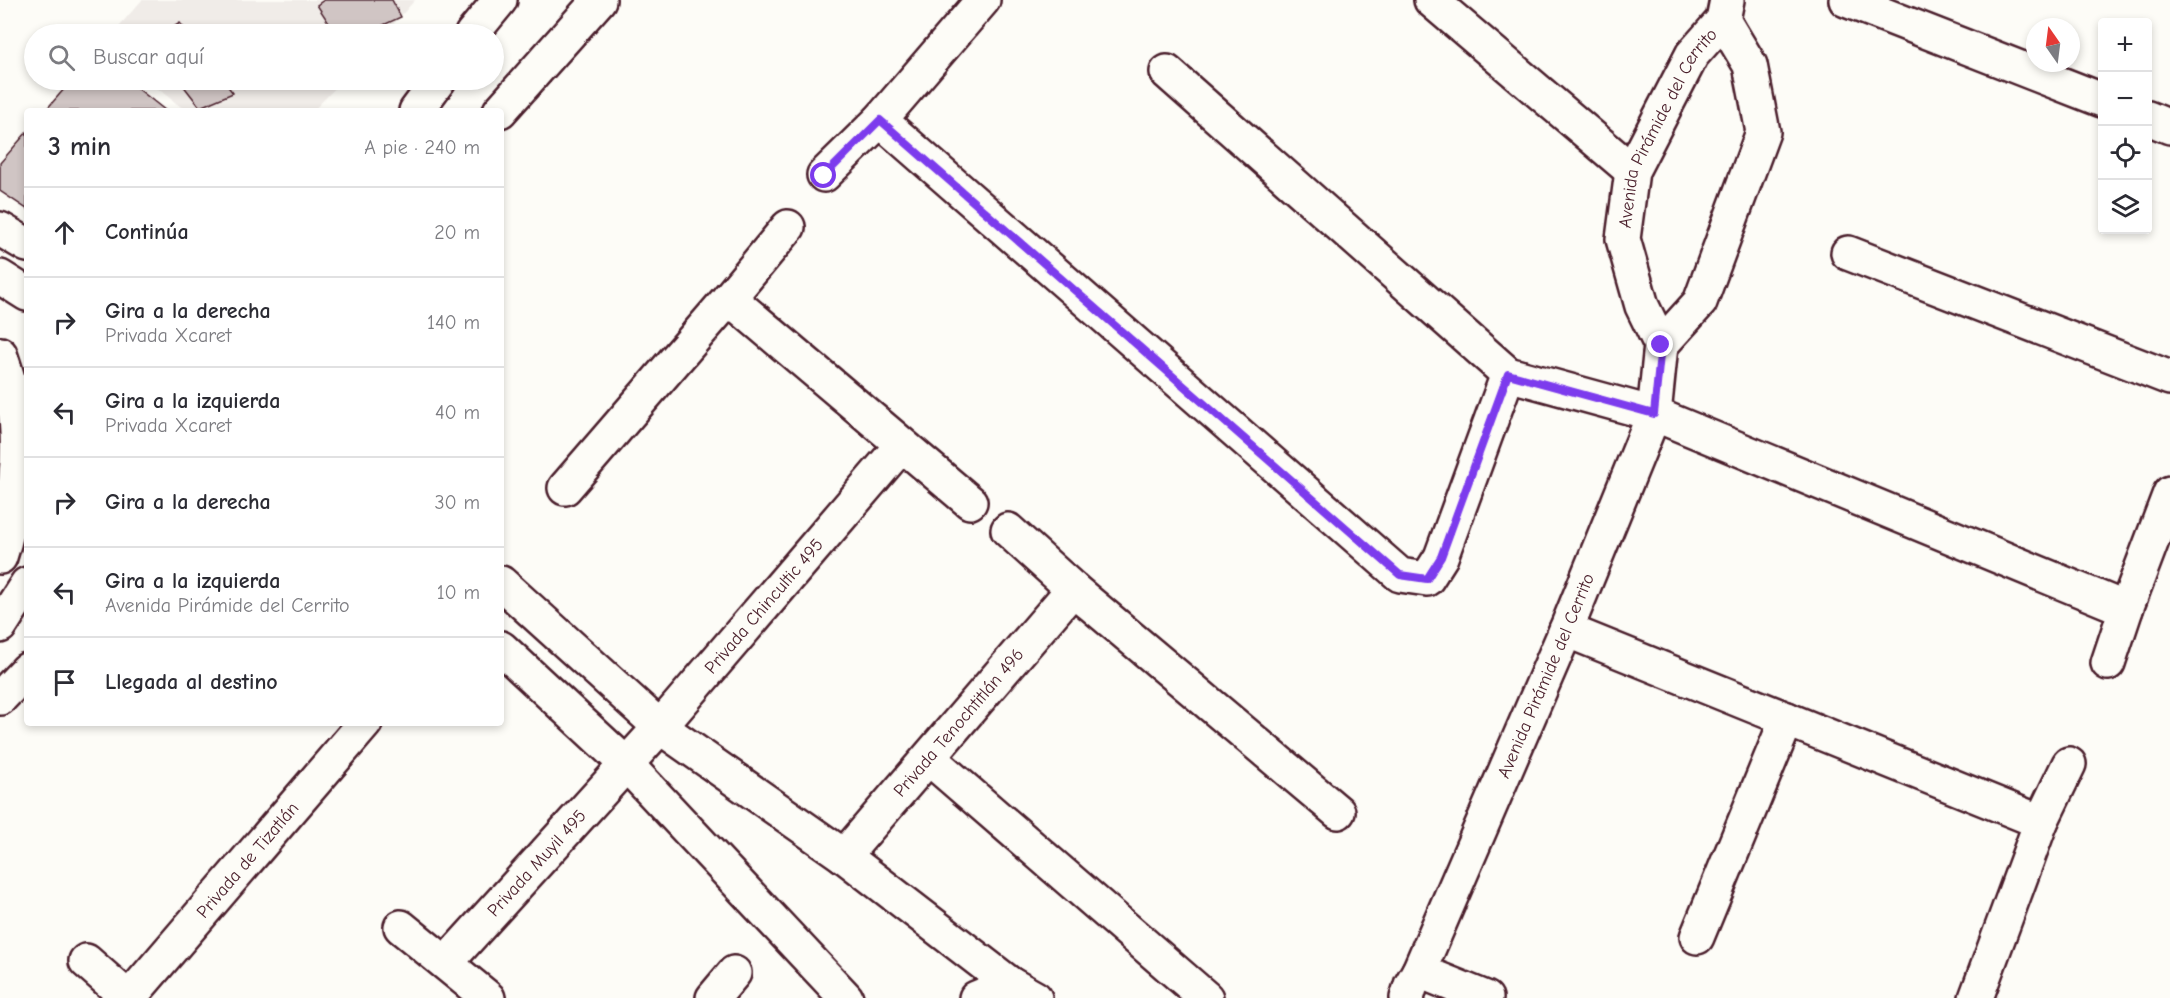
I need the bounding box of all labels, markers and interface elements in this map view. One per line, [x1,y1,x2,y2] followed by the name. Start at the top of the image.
[2026,18,2080,72] north arrow
[2098,18,2152,234] map controls
[2098,18,2152,72] button: +
[24,24,504,90] search box
[1615,24,1722,229] street label: Avenida Pirámide del Cerrito
[45,41,78,74] icon: search
[93,44,204,70] text: Buscar aquí
[2098,72,2152,126] button: −
[2098,126,2152,180] button: locate
[48,132,111,162] text: 3 min
[364,136,480,159] text: A pie · 240 m
[810,162,836,188] route start
[2098,180,2152,234] button: layers
[48,216,81,249] icon: ahead
[105,219,189,245] text: Continúa
[434,221,480,244] text: 20 m
[105,298,271,324] text: Gira a la derecha
[48,306,81,339] icon: right
[427,311,480,334] text: 140 m
[105,324,232,347] text: Privada Xcaret
[1647,331,1673,357] route end
[105,388,280,414] text: Gira a la izquierda
[48,396,81,429] icon: left
[435,401,480,424] text: 40 m
[105,414,232,437] text: Privada Xcaret
[48,486,81,519] icon: right
[105,489,271,515] text: Gira a la derecha
[434,491,480,514] text: 30 m
[700,534,828,678] street label: Privada Chincultic 495
[105,568,280,594] text: Gira a la izquierda
[1493,570,1599,782] street label: Avenida Pirámide del Cerrito
[48,576,81,609] icon: left
[437,581,480,604] text: 10 m
[105,594,350,617] text: Avenida Pirámide del Cerrito
[889,644,1029,801] street label: Privada Tenochtitlán 496
[48,666,81,699] icon: arrive
[105,669,278,695] text: Llegada al destino
[192,798,303,922] street label: Privada de Tizatlán
[483,805,591,921] street label: Privada Muyil 495

